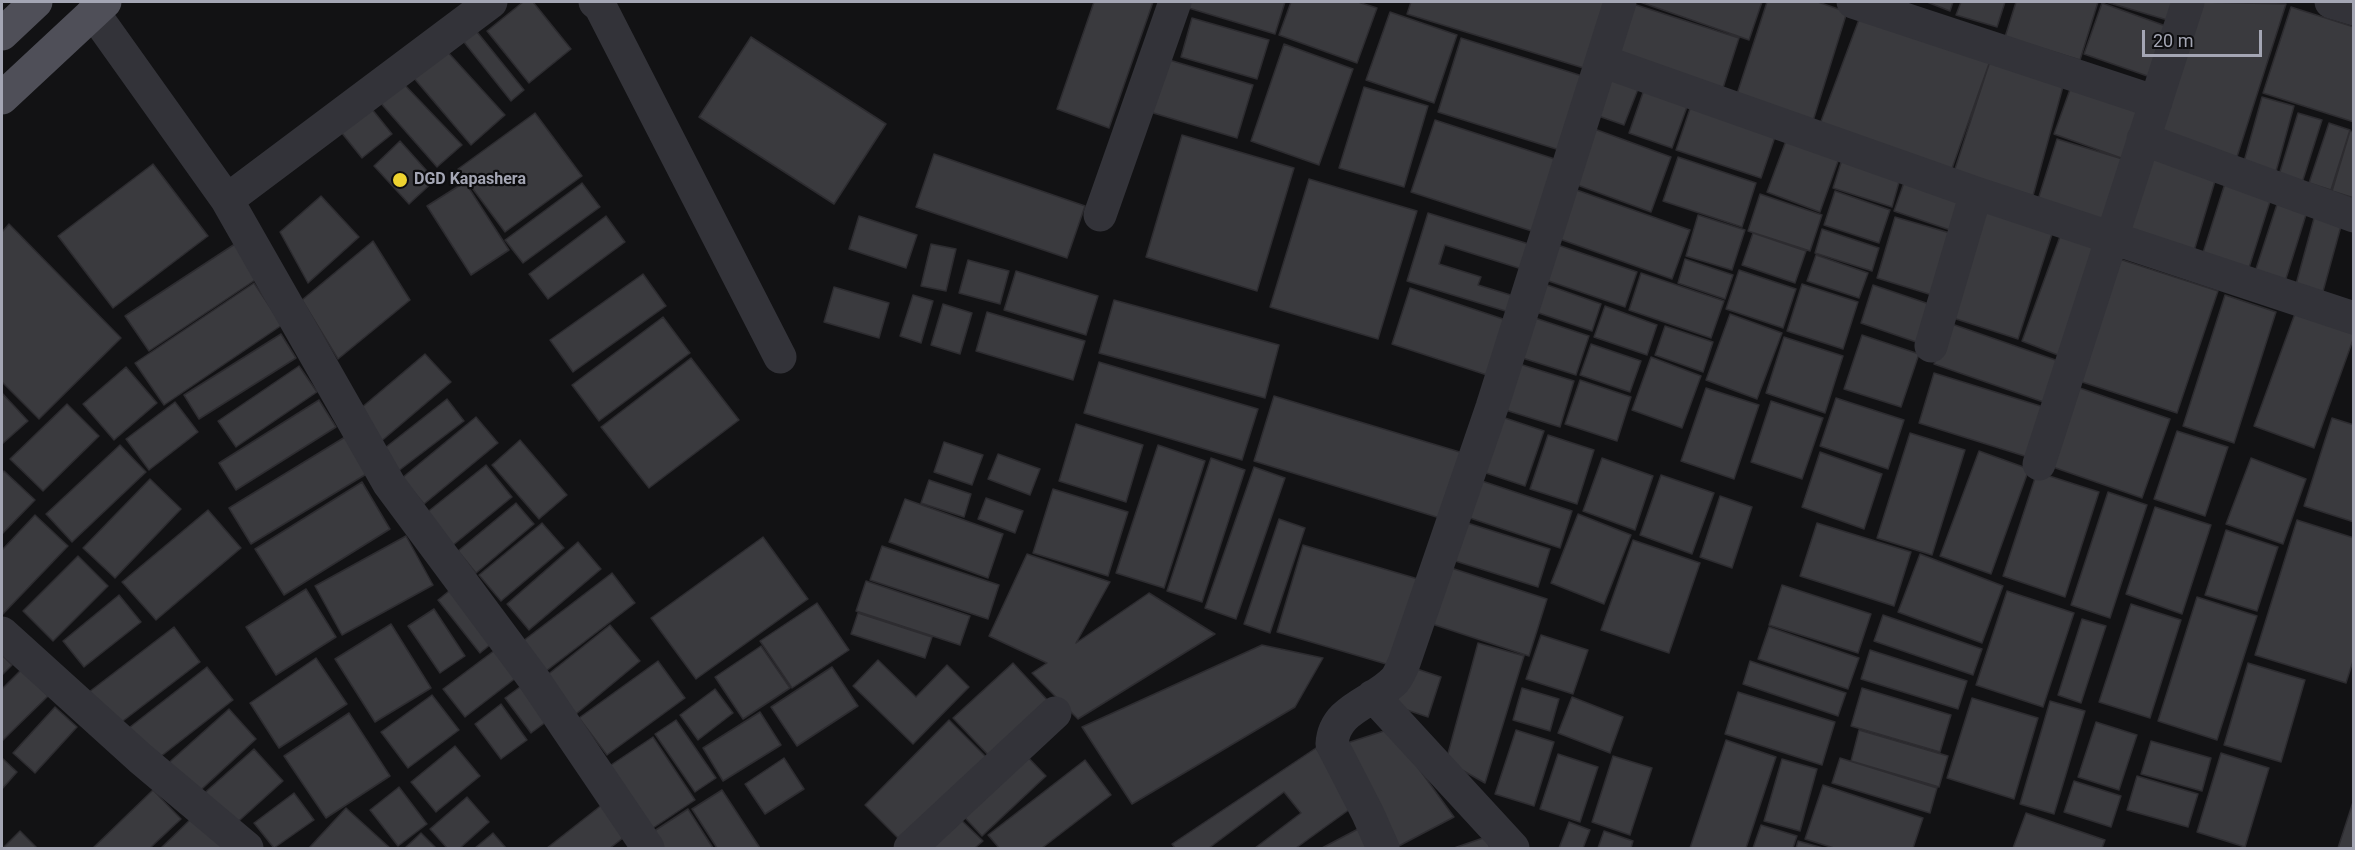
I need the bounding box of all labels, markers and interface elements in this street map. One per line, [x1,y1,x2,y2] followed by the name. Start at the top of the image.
[2145,18,2265,56] scale bar
[2153,30,2193,51] text: 20 m
[414,170,526,190] place label: DGD Kapashera
[391,171,409,189] marker: DGD Kapashera

